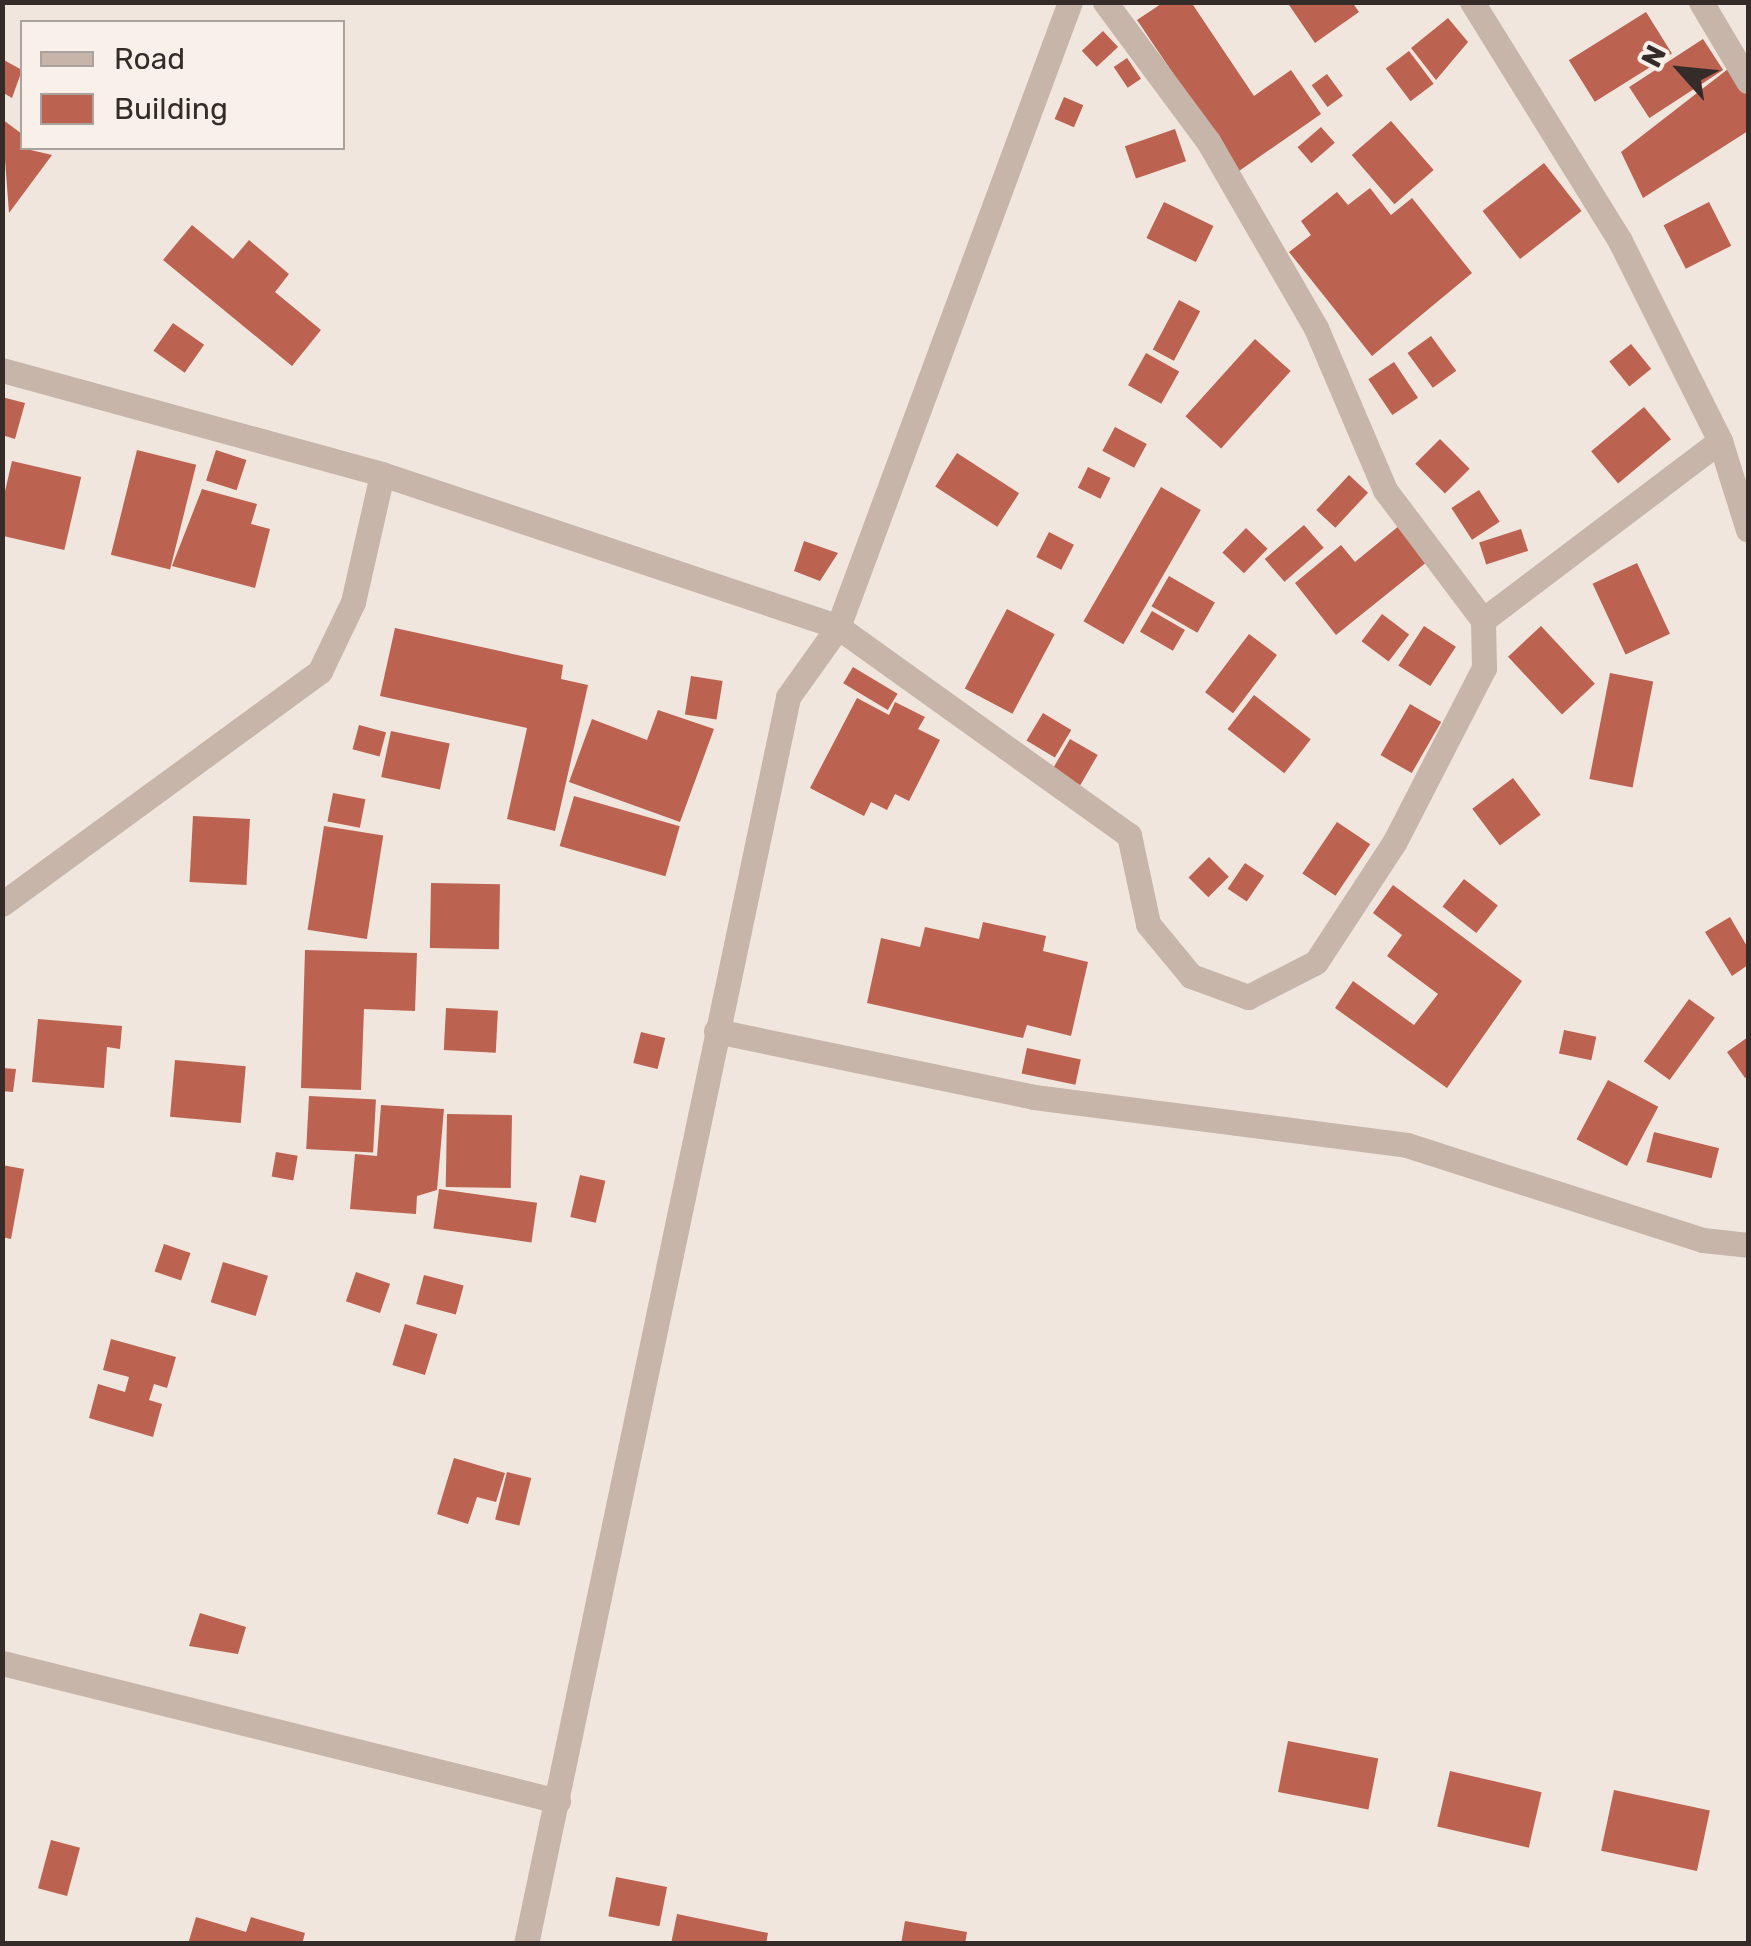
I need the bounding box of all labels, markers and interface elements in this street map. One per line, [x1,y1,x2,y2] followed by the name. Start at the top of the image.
[20,20,345,150] legend
[1631,20,1731,120] north arrow
[1635,40,1673,73] text: N
[114,41,185,77] text: Road
[114,91,228,127] text: Building

